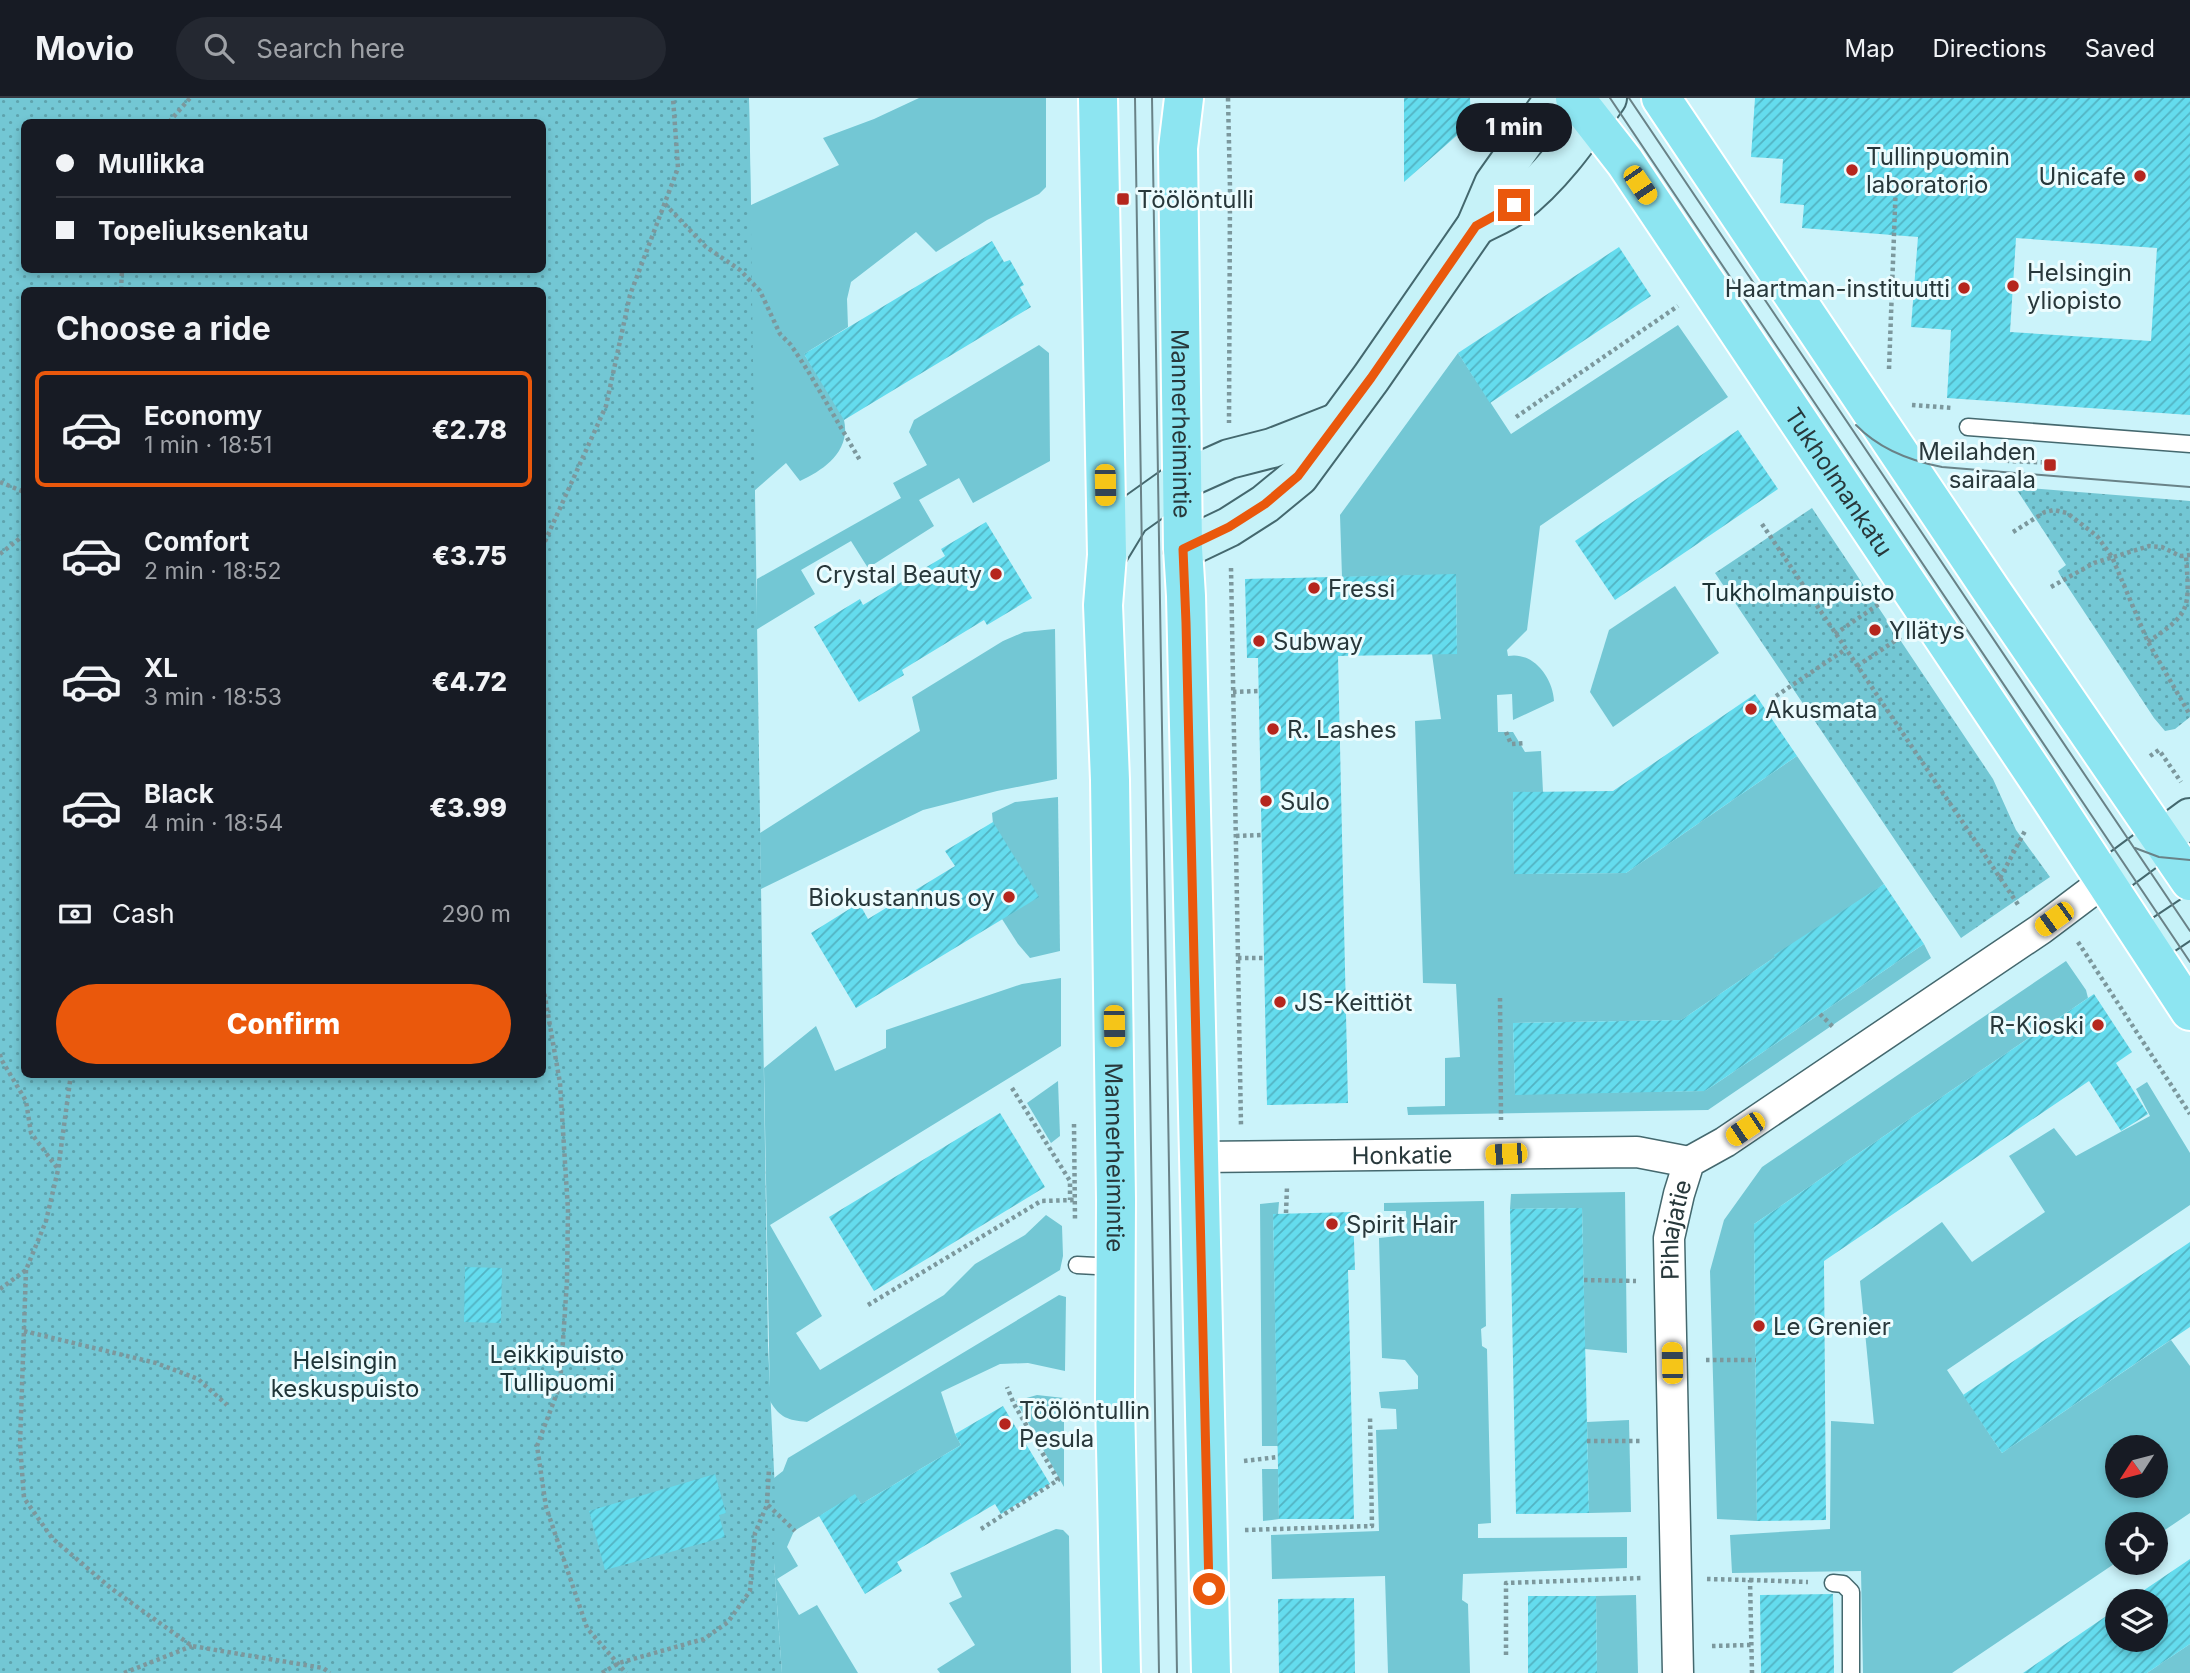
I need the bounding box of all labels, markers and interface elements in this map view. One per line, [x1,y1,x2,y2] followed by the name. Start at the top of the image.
[176,17,666,80] search box
[35,28,134,68] text: Movio
[200,29,238,67] icon: search
[256,33,405,64] text: Search here
[1845,34,1894,63] text: Map
[1932,34,2047,63] text: Directions
[2085,34,2155,63] text: Saved
[1456,104,1572,153] callout: 1 min
[1485,113,1543,141] text: 1 min
[1866,142,2010,199] place label: Tullinpuomin laboratorio
[98,148,205,179] text: Mullikka
[1620,162,1661,208] car
[1844,162,1860,178] marker: Tullinpuomin laboratorio
[2039,162,2126,191] place label: Unicafe
[2132,168,2148,184] marker: Unicafe
[1137,185,1254,214] place label: Töölöntulli
[1498,189,1530,221] route end
[1115,191,1131,207] marker: Töölöntulli
[98,215,309,246] text: Topeliuksenkatu
[2027,258,2132,315] place label: Helsingin yliopisto
[1725,274,1950,303] place label: Haartman-instituutti
[2005,278,2021,294] marker: Helsingin yliopisto
[1956,280,1972,296] marker: Haartman-instituutti
[56,309,271,348] text: Choose a ride
[1166,329,1197,519] street label: Mannerheimintie
[60,398,123,461] icon: car
[144,400,262,431] text: Economy
[1779,402,1899,562] street label: Tukholmankatu
[432,414,507,445] text: €2.78
[144,431,272,459] text: 1 min · 18:51
[1918,437,2036,494] place label: Meilahden sairaala
[2042,457,2058,473] marker: Meilahden sairaala
[1095,464,1116,506] car
[60,524,123,587] icon: car
[144,526,249,557] text: Comfort
[432,540,507,571] text: €3.75
[144,557,282,585] text: 2 min · 18:52
[815,560,982,589] place label: Crystal Beauty
[988,566,1004,582] marker: Crystal Beauty
[1328,574,1395,603] place label: Fressi
[1701,578,1895,607] park label: Tukholmanpuisto
[1306,580,1322,596] marker: Fressi
[1889,616,1965,645] place label: Yllätys
[1867,622,1883,638] marker: Yllätys
[1273,627,1363,656] place label: Subway
[1251,633,1267,649] marker: Subway
[60,650,123,713] icon: car
[144,652,178,683] text: XL
[432,666,507,697] text: €4.72
[144,683,282,711] text: 3 min · 18:53
[1765,695,1878,724] place label: Akusmata
[1743,701,1759,717] marker: Akusmata
[1287,715,1397,744] place label: R. Lashes
[1265,721,1281,737] marker: R. Lashes
[60,776,123,839] icon: car
[144,778,214,809] text: Black
[1280,787,1330,816] place label: Sulo
[429,792,507,823] text: €3.99
[1258,793,1274,809] marker: Sulo
[144,809,283,837] text: 4 min · 18:54
[808,883,995,912] place label: Biokustannus oy
[1001,889,1017,905] marker: Biokustannus oy
[56,895,94,933] icon: cash
[112,898,175,929] text: Cash
[2031,898,2078,940] car
[442,900,511,928] text: 290 m
[56,984,511,1064] button: Confirm
[1294,988,1412,1017] place label: JS-Keittiöt
[1272,994,1288,1010] marker: JS-Keittiöt
[1104,1005,1125,1047] car
[1989,1011,2084,1040] place label: R-Kioski
[2090,1017,2106,1033] marker: R-Kioski
[1100,1063,1131,1252] street label: Mannerheimintie
[1722,1109,1769,1149] car
[1351,1140,1453,1170] street label: Honkatie
[1485,1142,1528,1166] car
[1655,1176,1697,1280] street label: Pihlajatie
[1346,1210,1458,1239] place label: Spirit Hair
[1324,1216,1340,1232] marker: Spirit Hair
[1773,1312,1891,1341] place label: Le Grenier
[1751,1318,1767,1334] marker: Le Grenier
[490,1340,624,1397] park label: Leikkipuisto Tullipuomi
[1662,1342,1683,1384] car
[271,1346,419,1403] park label: Helsingin keskuspuisto
[1019,1396,1150,1453] place label: Töölöntullin Pesula
[997,1416,1013,1432] marker: Töölöntullin Pesula
[2105,1435,2168,1498] north arrow
[2105,1435,2168,1652] map controls
[2105,1512,2168,1575] button: locate
[1193,1573,1225,1605] route start
[2105,1589,2168,1652] button: layers

